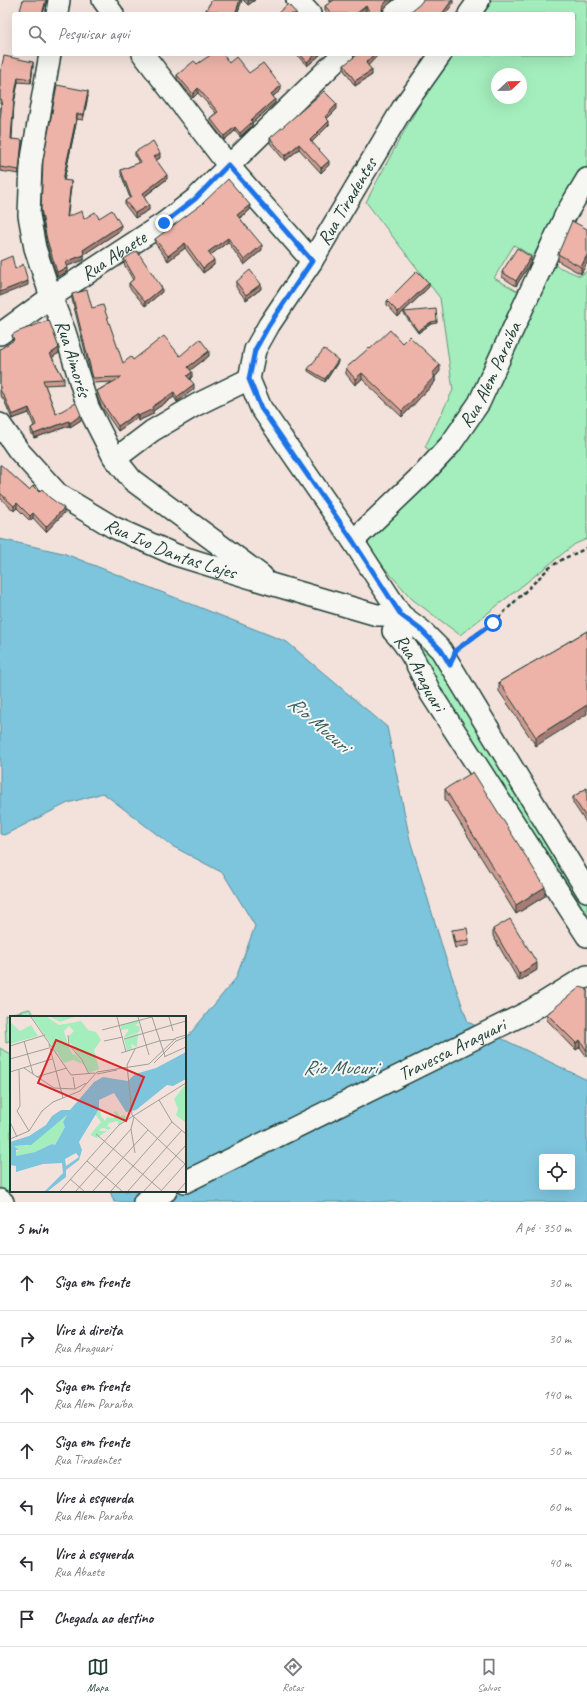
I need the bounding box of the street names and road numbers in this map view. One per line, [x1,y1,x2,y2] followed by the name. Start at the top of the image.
[312,152,383,249] street label: Rua Tiradentes
[77,225,152,286] street label: Rua Abaete
[49,316,97,402] street label: Rua Aimorés
[454,317,527,432] street label: Rua Alem Paraíba
[100,513,241,585] street label: Rua Ivo Dantas Lajes
[389,629,452,718] street label: Rua Araguari
[394,1012,512,1086] street label: Travessa Araguari

